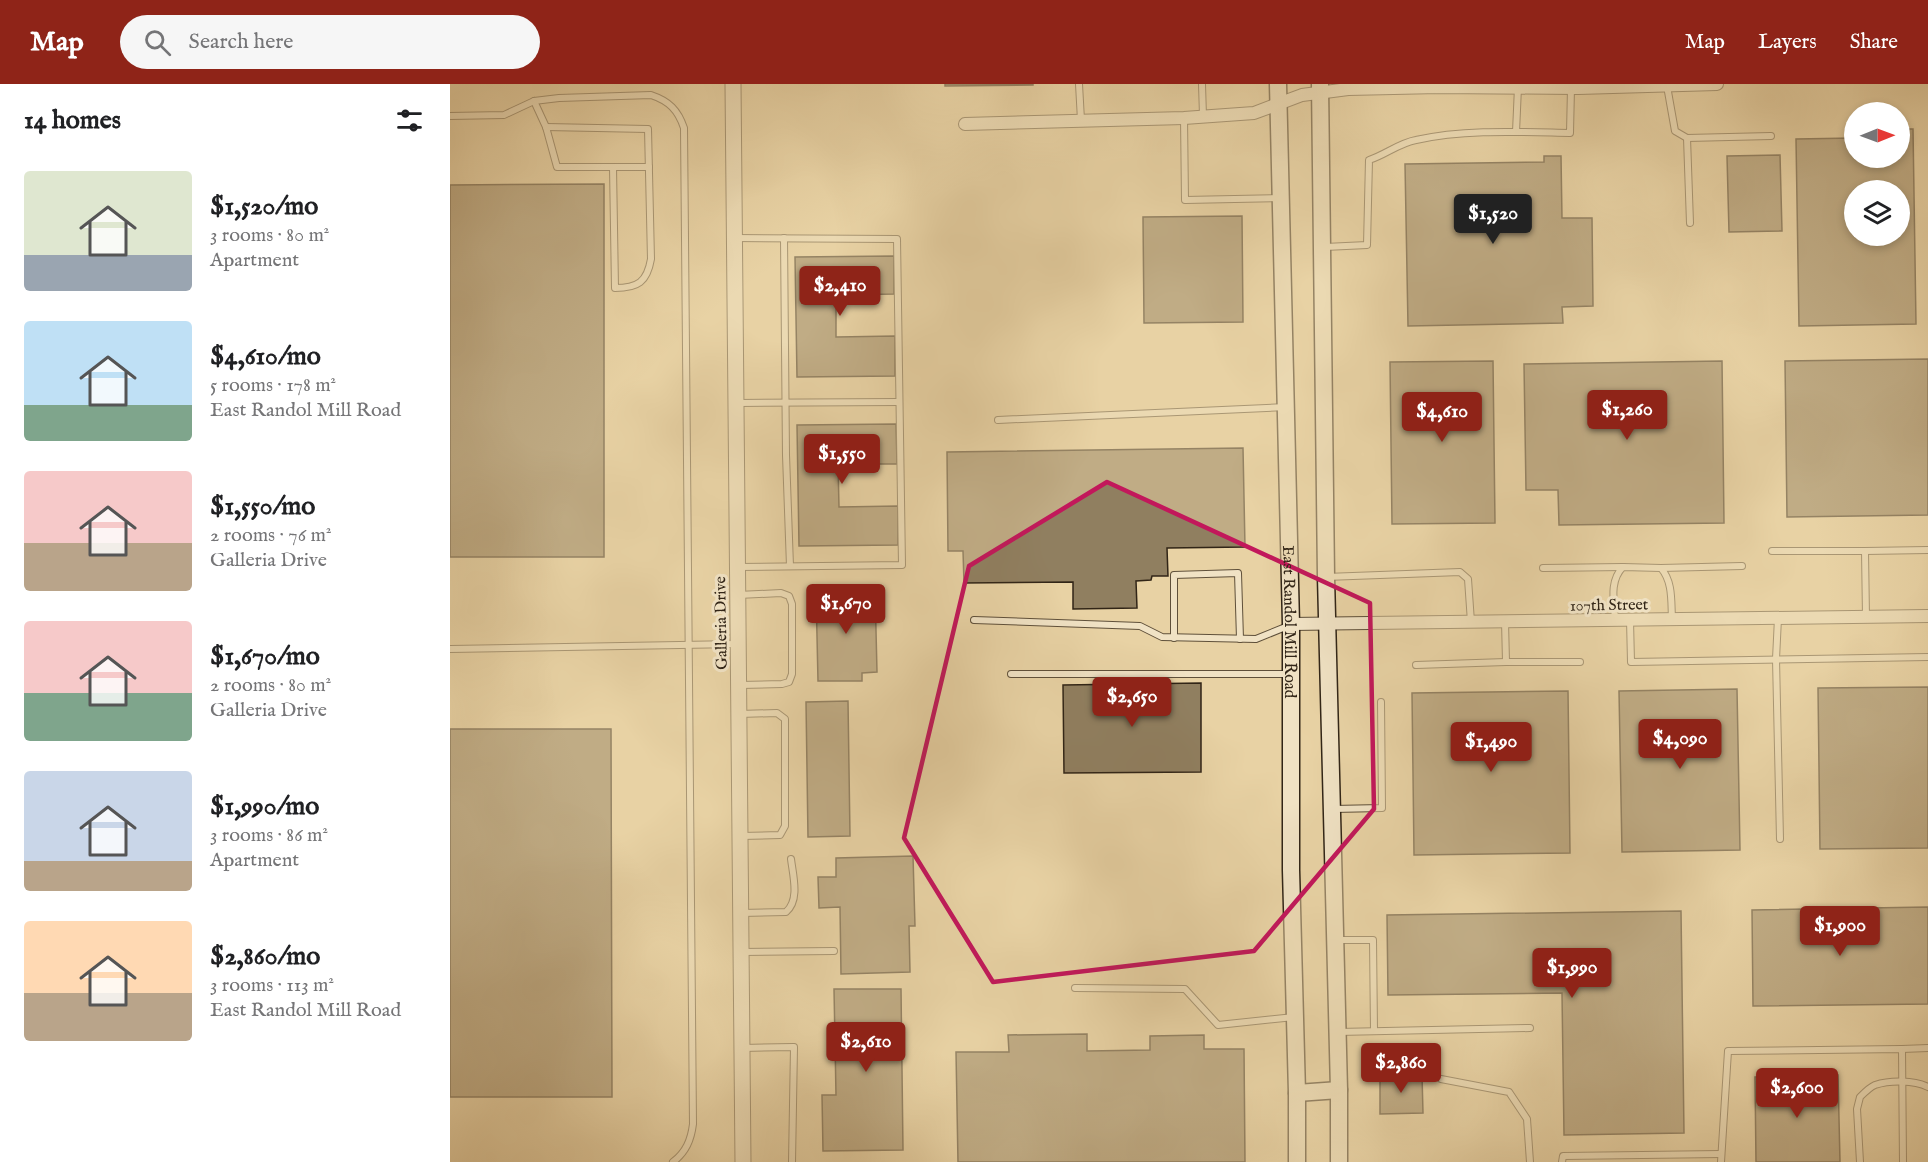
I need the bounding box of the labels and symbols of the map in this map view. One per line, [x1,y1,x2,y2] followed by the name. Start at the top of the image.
[1844,102,1910,168] north arrow
[1444,194,1542,245] pin: $1,520
[791,266,889,317] pin: $2,410
[1578,390,1676,441] pin: $1,260
[1393,392,1491,443] pin: $4,610
[793,434,891,485] pin: $1,550
[1277,545,1299,699] street label: East Randol Mill Road
[711,576,733,670] street label: Galleria Drive
[797,584,895,635] pin: $1,670
[1570,595,1649,617] street label: 107th Street
[1083,677,1181,728] pin: $2,650
[1631,719,1729,770] pin: $4,090
[1442,722,1540,773] pin: $1,490
[1791,906,1889,957] pin: $1,900
[1523,948,1621,999] pin: $1,990
[817,1022,915,1073] pin: $2,610
[1352,1043,1450,1094] pin: $2,860
[1748,1068,1846,1119] pin: $2,600

